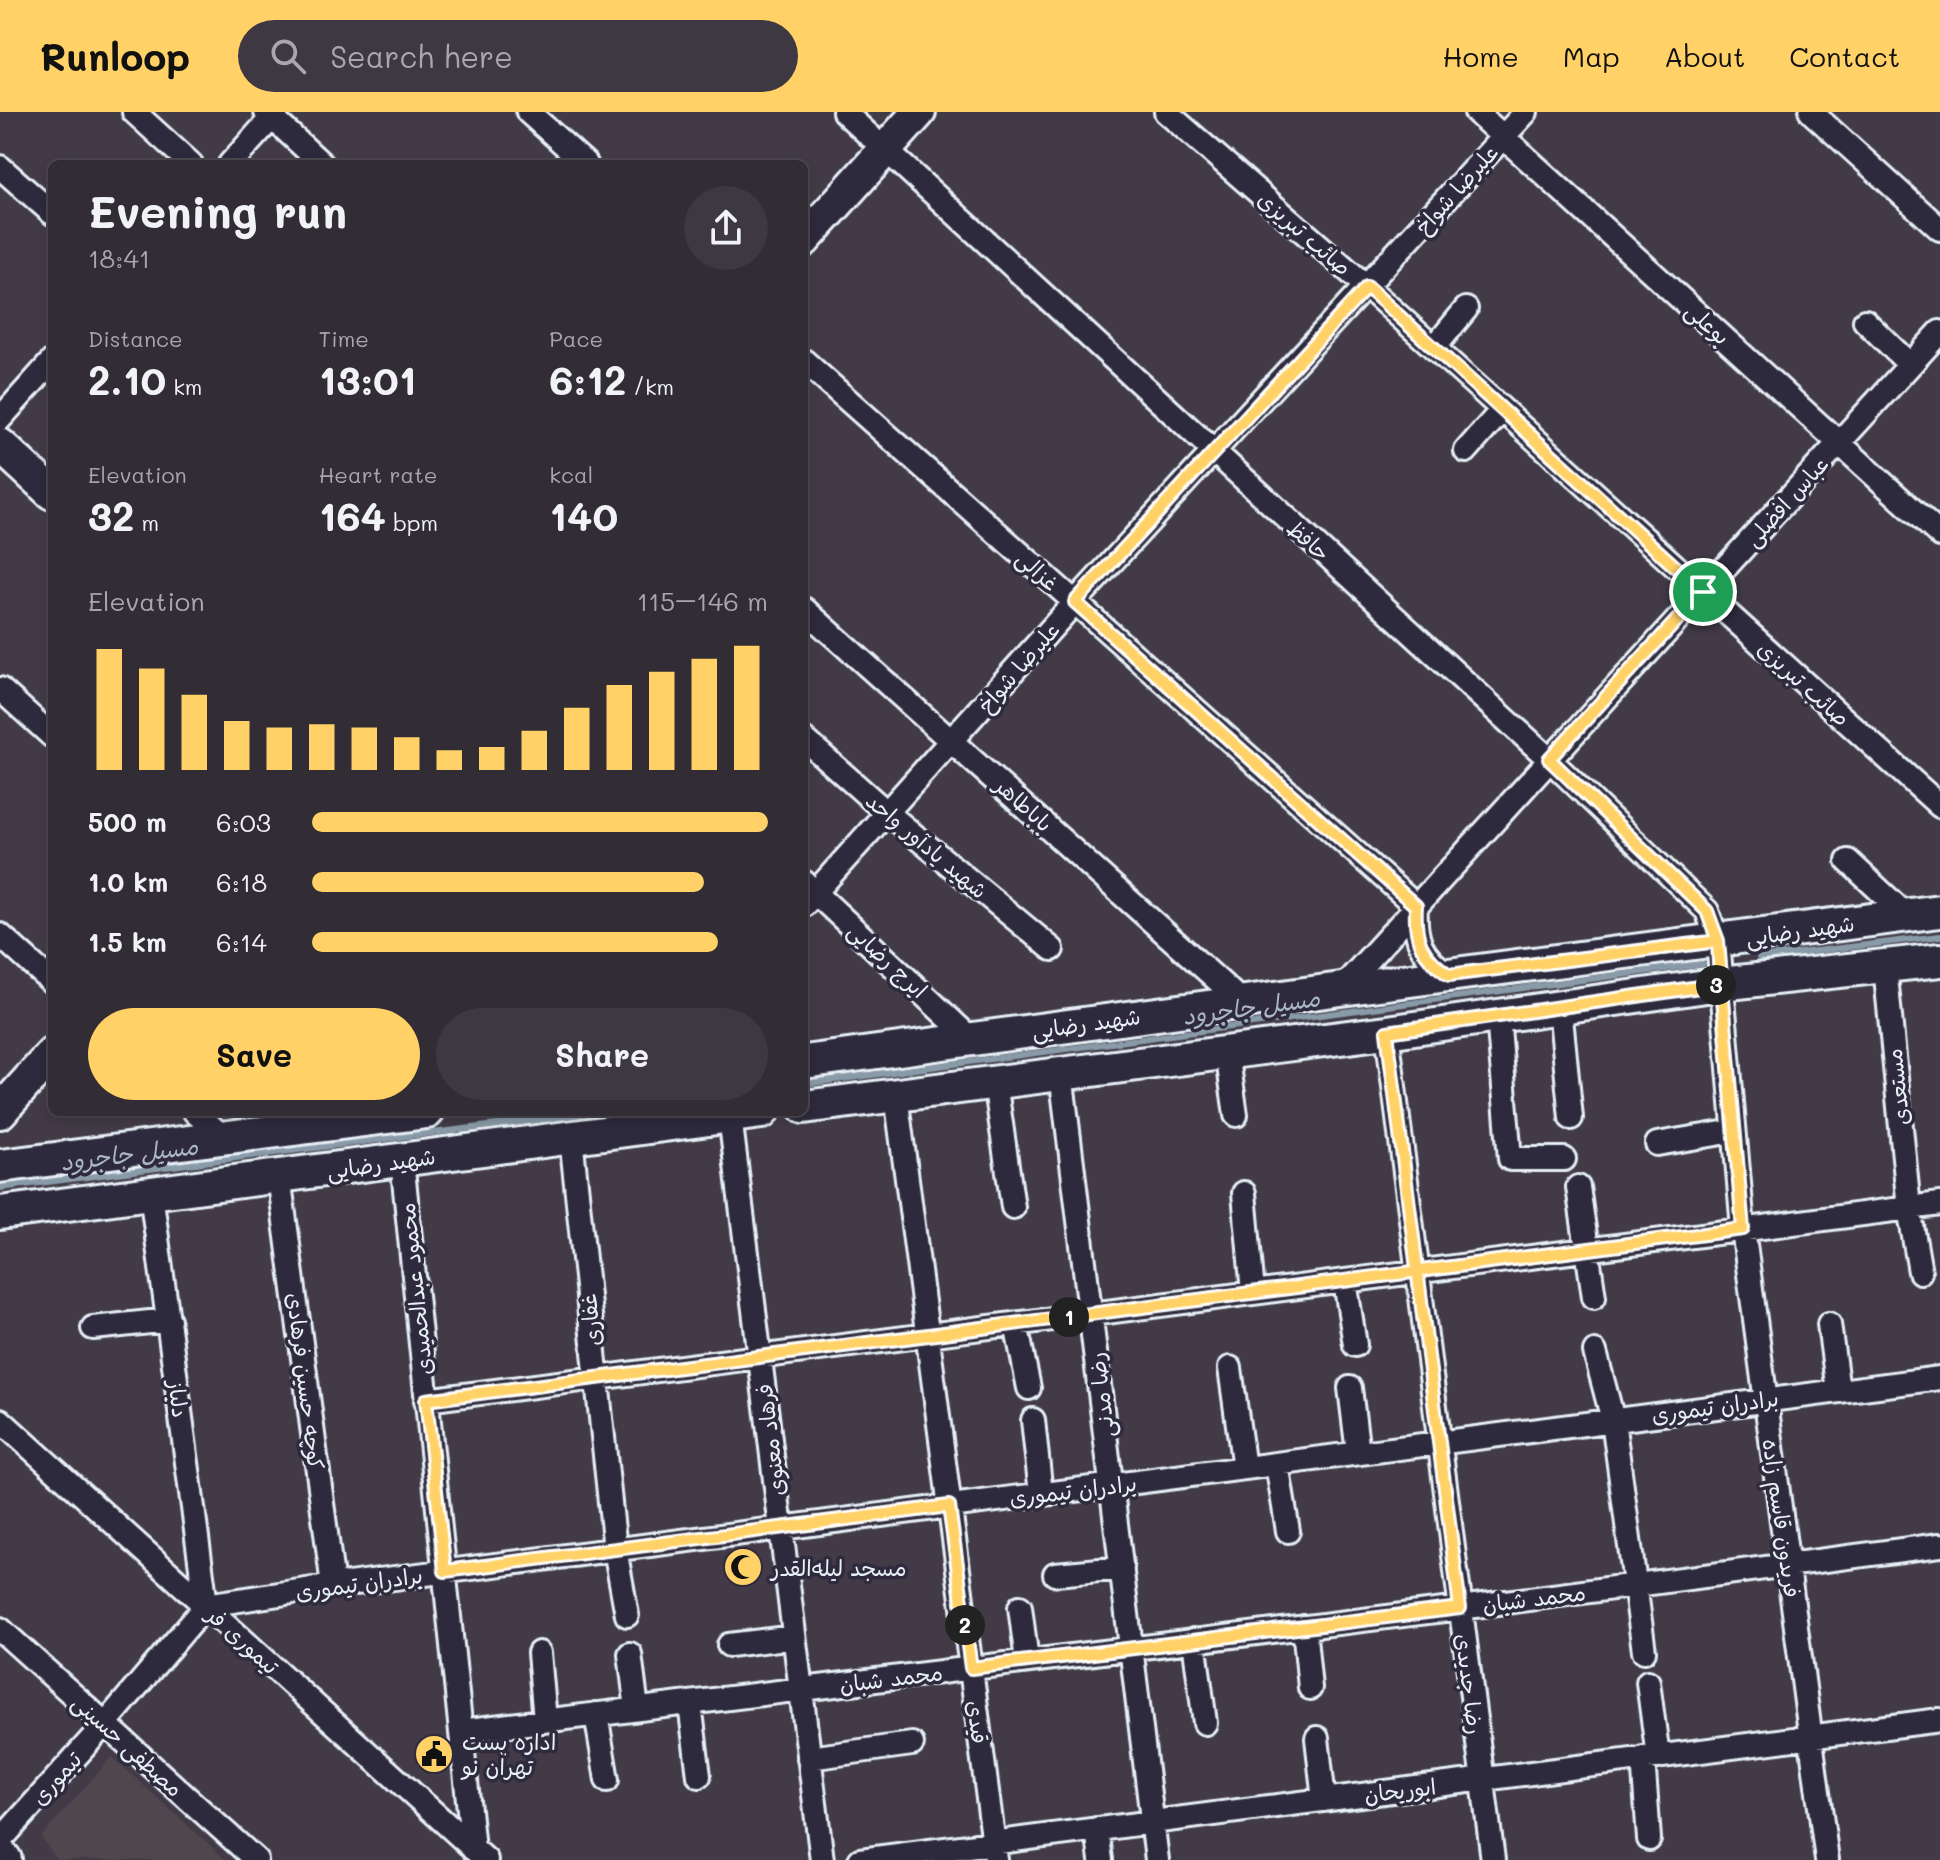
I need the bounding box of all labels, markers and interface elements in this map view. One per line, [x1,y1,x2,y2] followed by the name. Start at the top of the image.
[238,20,798,92] search box
[40,31,190,81] text: Runloop
[266,34,310,78] icon: search
[330,36,513,76] text: Search here
[1443,38,1519,74] text: Home
[1563,38,1620,74] text: Map
[1664,38,1745,74] text: About
[1789,38,1900,74] text: Contact
[1408,138,1505,241] street label: علیرضا شواخ
[88,182,347,239] text: Evening run
[1252,184,1358,282] street label: صائب تبریزی
[684,186,768,270] button: share
[88,241,150,275] text: 18:41
[1679,295,1736,351] street label: بوعلی
[88,324,183,353] text: Distance
[319,324,369,353] text: Time
[549,324,603,353] text: Pace
[88,353,166,405] text: 2.10
[319,353,417,405] text: 13:01
[549,353,626,405] text: 6:12
[166,372,202,401] text: km
[626,372,674,401] text: /km
[1738,449,1835,553] street label: عباس افضلی
[88,460,187,489] text: Elevation
[319,460,437,489] text: Heart rate
[549,460,593,489] text: kcal
[88,489,134,541] text: 32
[319,489,386,541] text: 164
[549,489,618,541] text: 140
[134,508,159,537] text: m
[386,508,438,537] text: bpm
[1281,513,1337,567] street label: حافظ
[1010,543,1065,598] street label: غزالی
[1669,558,1737,626] pin
[1681,570,1725,614] icon: arrive
[88,584,205,618] text: Elevation
[637,584,768,618] text: 115–146 m
[971,615,1066,719] street label: علیرضا شواخ
[1752,634,1856,732] street label: صائب تبریزی
[987,769,1059,838] street label: باباطاهر
[860,786,994,904] street label: شهید یادآور واحد
[88,805,167,839] text: 500 m
[216,805,271,839] text: 6:03
[88,865,168,899] text: 1.0 km
[216,865,267,899] text: 6:18
[1744,908,1856,953] street label: شهید رضایی
[841,916,934,1005] street label: ایرج رضایی
[88,925,167,959] text: 1.5 km
[216,925,267,959] text: 6:14
[1696,965,1736,1005] pin: 3
[1709,970,1723,999] text: 3
[1180,981,1322,1031] water label: مسیل جاجرود
[1030,1001,1142,1046] street label: شهید رضایی
[88,1008,420,1100] button: Save
[436,1008,768,1100] button: Share
[1879,1047,1915,1127] street label: مستعدی
[58,1129,200,1177] water label: مسیل جاجرود
[325,1141,437,1186] street label: شهید رضایی
[392,1201,438,1377] street label: محمود عبدالحمیدی
[281,1291,331,1471] street label: کوچه حسین فرهادی
[573,1292,607,1348] street label: غفاری
[1049,1297,1089,1337] pin: 1
[1064,1302,1074,1331] text: 1
[1081,1351,1122,1439] street label: رضا مدنی
[162,1377,196,1419] street label: دلباز
[749,1382,791,1498] street label: فرهاد معنوی
[1650,1383,1780,1429] street label: برادران تیموری
[1754,1437,1807,1600] street label: فریدون قاسم زاده
[1008,1468,1138,1512] street label: برادران تیموری
[722,1546,764,1588] mosque icon: مسجد لیله‌القدر
[769,1553,907,1582] place label: مسجد لیله‌القدر
[294,1560,424,1606] street label: برادران تیموری
[1481,1577,1587,1619] street label: محمد شبان
[199,1599,286,1681] street label: تیموری فر
[945,1605,985,1645] pin: 2
[959,1610,971,1639] text: 2
[1449,1632,1491,1736] street label: رضا جدیدی
[838,1657,944,1699] street label: محمد شبان
[66,1687,190,1803] street label: مصطفی حسینی
[961,1699,995,1745] street label: قیدی
[460,1727,556,1781] place label: اداره پست تهران نو
[413,1733,455,1775] public building icon: اداره پست تهران نو
[24,1745,88,1811] street label: تیموری
[1362,1771,1438,1809] street label: ابوریحان

